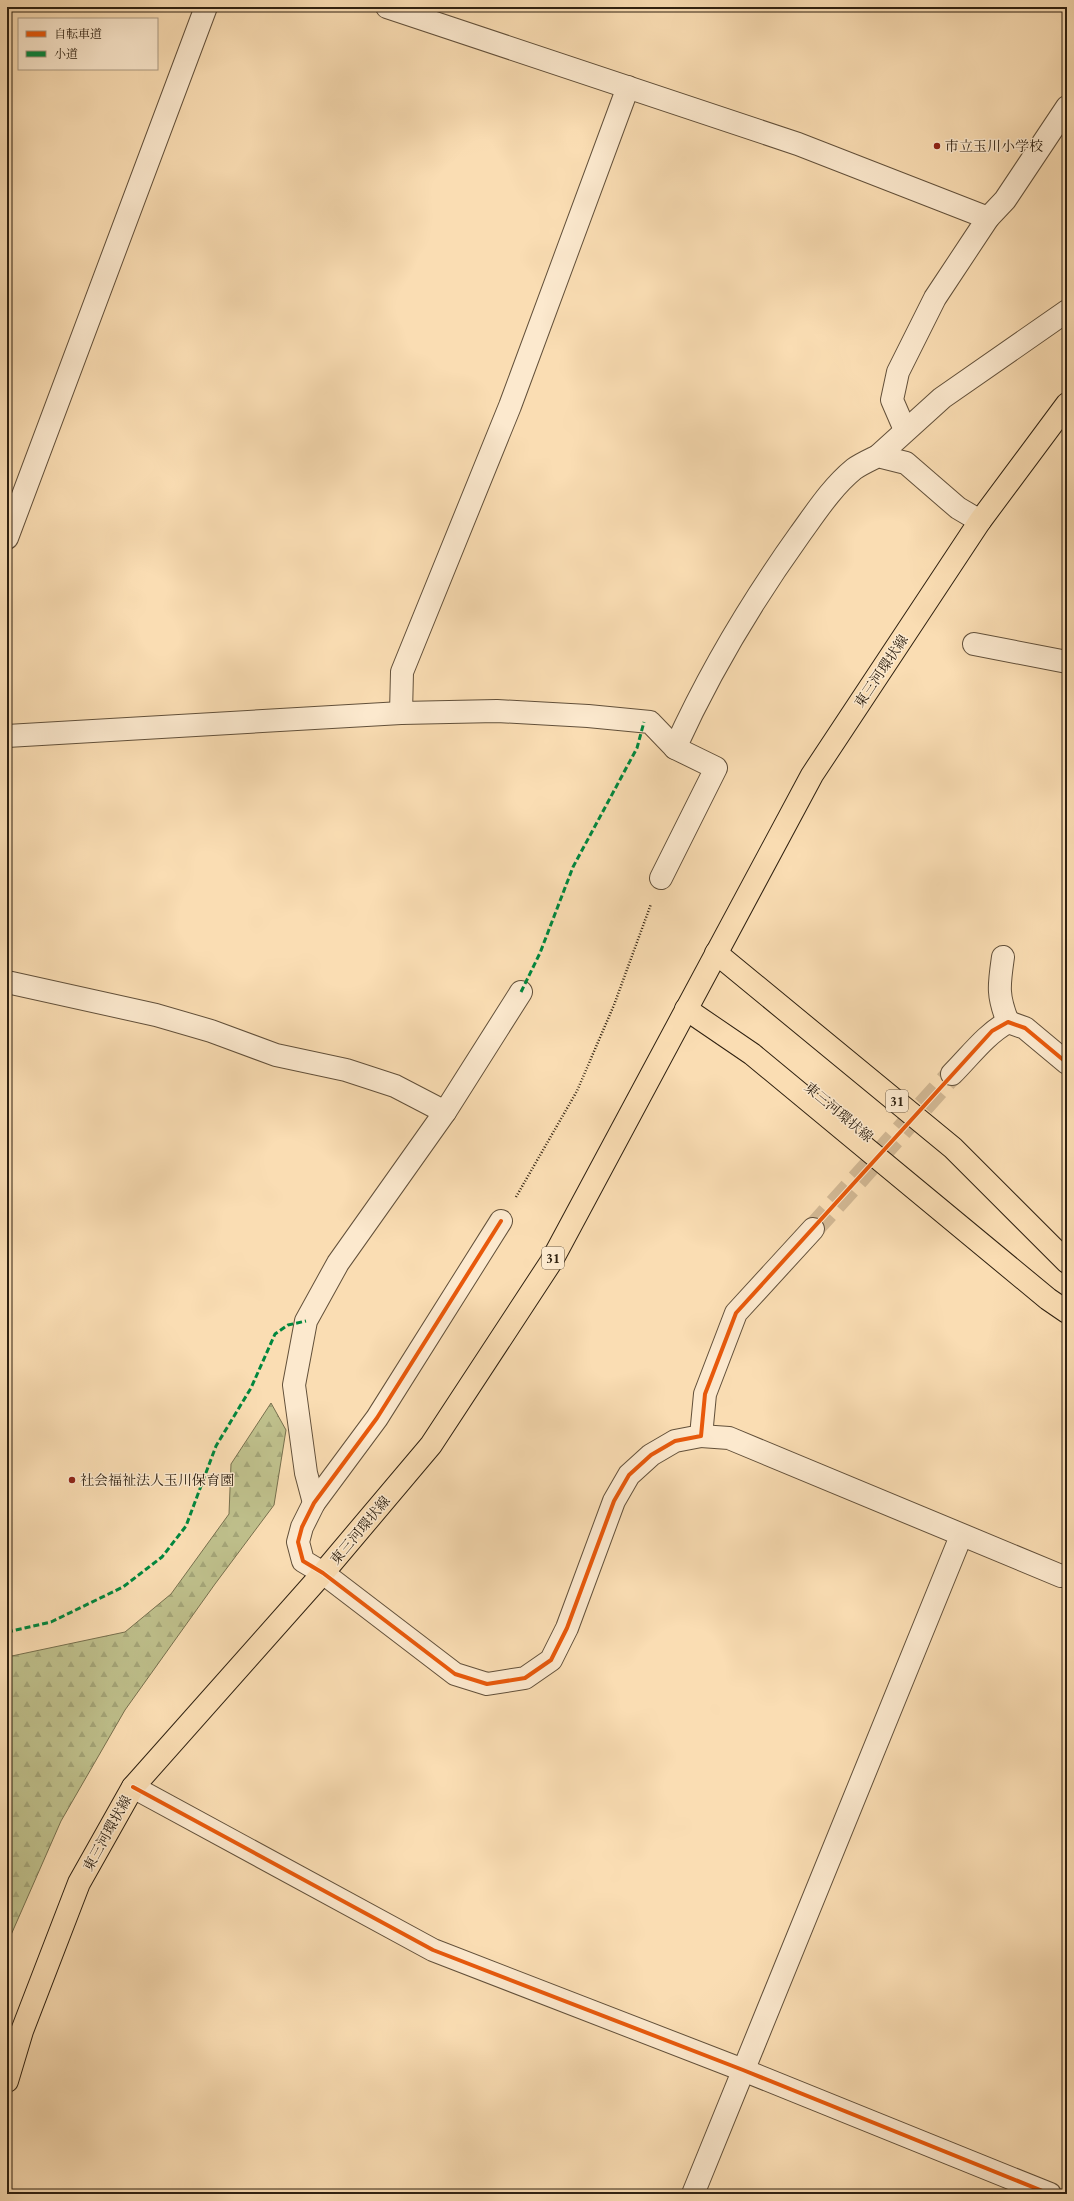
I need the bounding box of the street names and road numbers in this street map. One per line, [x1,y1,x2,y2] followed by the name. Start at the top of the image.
[850,631,912,711] street label: 東三河環状線
[801,1078,877,1146] street label: 東三河環状線
[886,1090,908,1112] road number: 31
[542,1247,564,1269] road number: 31
[326,1492,394,1568] street label: 東三河環状線
[79,1792,135,1874] street label: 東三河環状線

